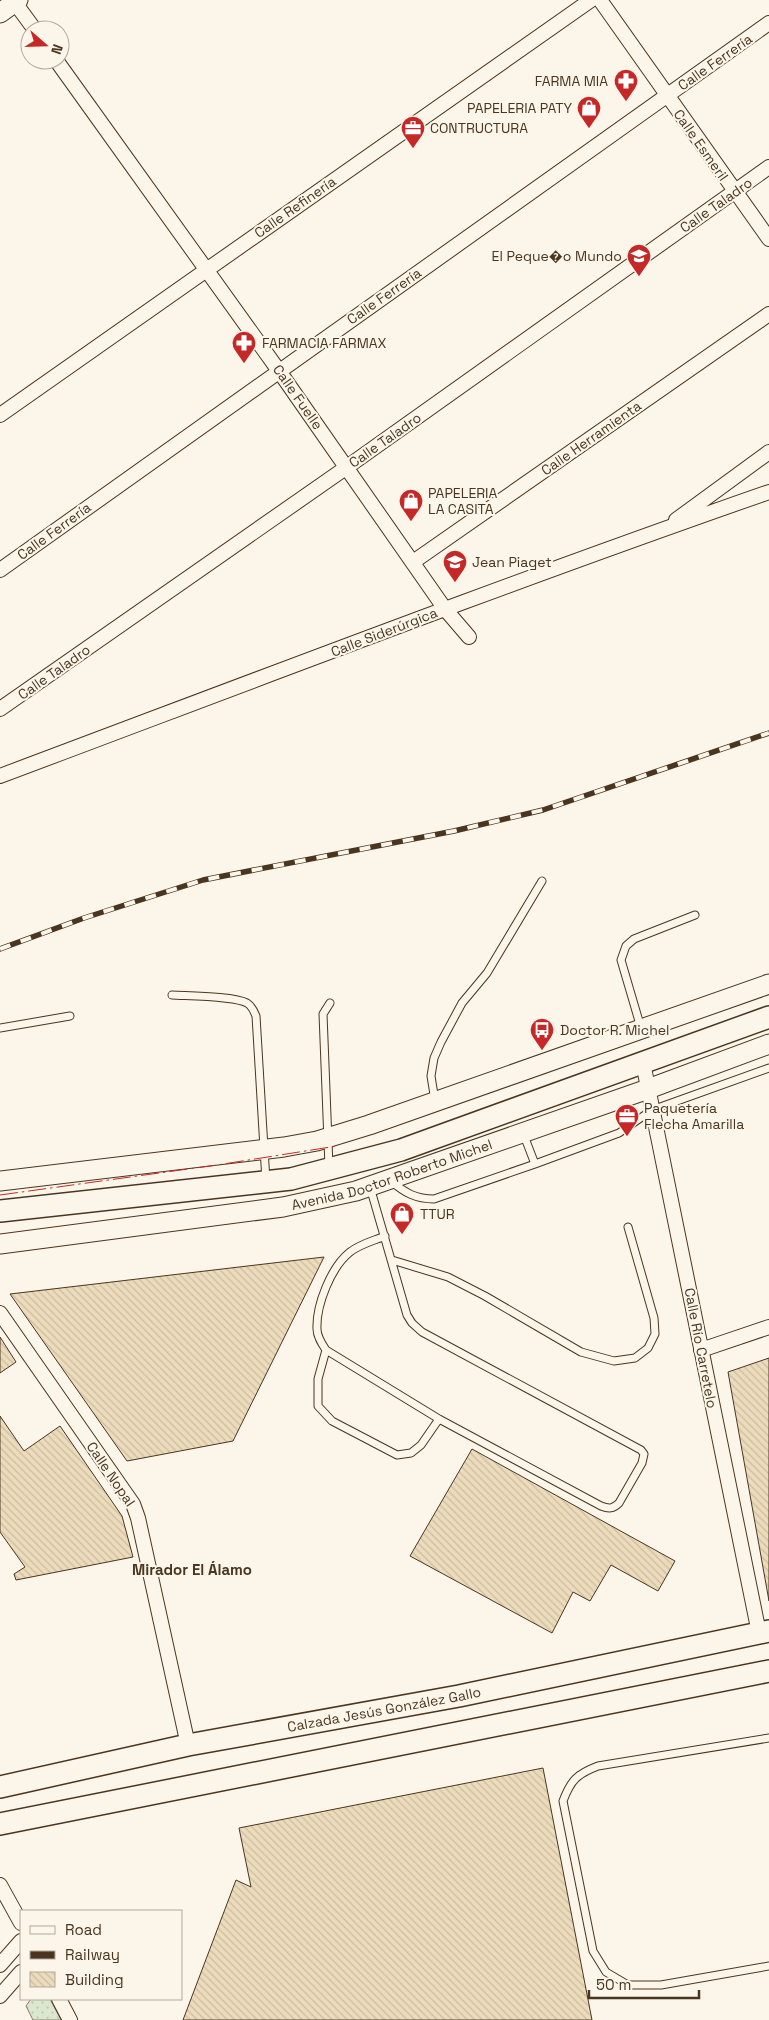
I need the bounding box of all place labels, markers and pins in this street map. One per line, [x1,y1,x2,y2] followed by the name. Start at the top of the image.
[613,68,639,102] pharmacy icon: FARMA MIA
[535,72,608,90] place label: FARMA MIA
[576,95,602,129] shop icon: PAPELERIA PATY
[467,99,572,117] place label: PAPELERIA PATY
[400,115,426,149] office icon: CONTRUCTURA
[430,119,528,137] place label: CONTRUCTURA
[626,243,652,277] school or university icon: El Peque�o Mundo
[492,247,622,265] place label: El Peque�o Mundo
[231,330,257,364] pharmacy icon: FARMACIA FARMAX
[262,334,387,352] place label: FARMACIA FARMAX
[428,484,498,518] place label: PAPELERIA LA CASITA
[398,488,424,522] shop icon: PAPELERIA LA CASITA
[442,549,468,583] school or university icon: Jean Piaget
[472,553,552,571] place label: Jean Piaget
[529,1017,555,1051] bus stop icon: Doctor R. Michel
[560,1021,669,1039] place label: Doctor R. Michel
[644,1099,744,1133] place label: Paquetería Flecha Amarilla
[614,1103,640,1137] office icon: Paquetería Flecha Amarilla
[389,1201,415,1235] shop icon: TTUR
[420,1205,455,1223] place label: TTUR

